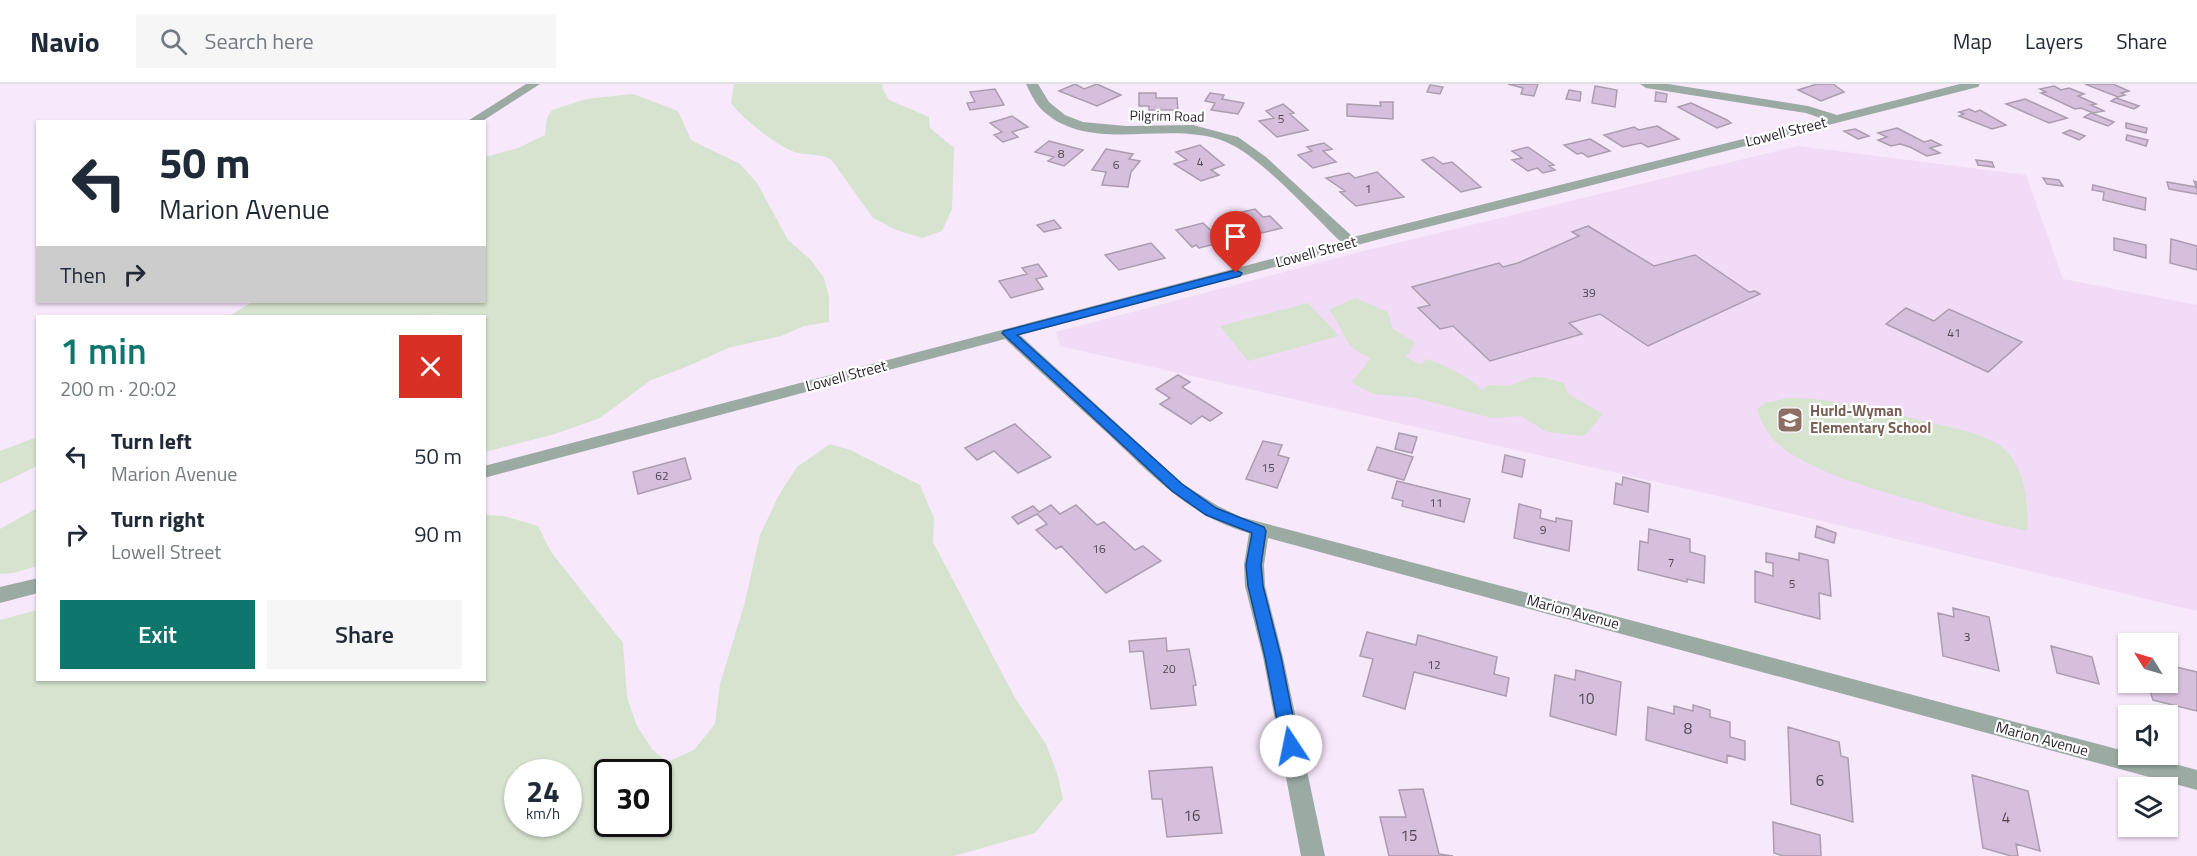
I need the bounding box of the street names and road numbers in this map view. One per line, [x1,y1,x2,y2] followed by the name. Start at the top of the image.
[1129,104,1205,127] street label: Pilgrim Road
[1743,110,1830,153] street label: Lowell Street
[1273,230,1360,273] street label: Lowell Street
[803,354,890,397] street label: Lowell Street
[1524,588,1622,635] street label: Marion Avenue
[1993,715,2091,762] street label: Marion Avenue

